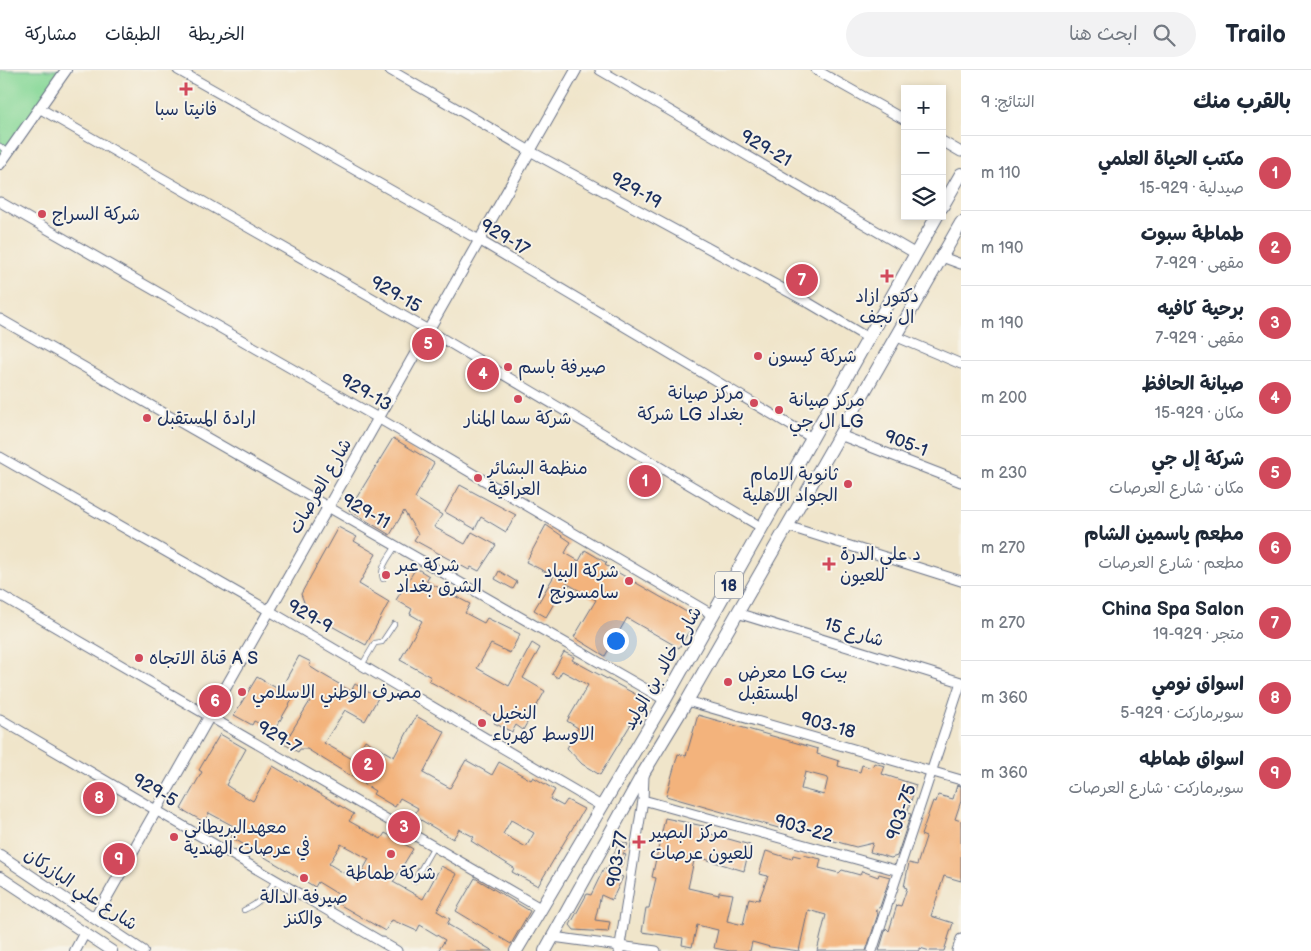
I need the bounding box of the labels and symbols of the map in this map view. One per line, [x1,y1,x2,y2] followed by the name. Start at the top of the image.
[179,82,193,96] marker: فانيتا سبا
[155,99,217,120] place label: فانيتا سبا
[737,126,795,171] street label: 929-21
[606,168,665,213] street label: 929-19
[52,204,140,226] place label: شركة السراج
[36,208,48,220] marker: شركة السراج
[476,215,533,260] street label: 929-17
[786,261,818,299] pin: 7
[880,269,894,283] marker: دكتور ازاد ال نجف
[367,272,425,317] street label: 929-15
[855,286,919,328] place label: دكتور ازاد ال نجف
[412,325,444,363] pin: 5
[768,346,857,367] place label: شركة كيسون
[752,350,764,362] marker: شركة كيسون
[467,355,499,393] pin: 4
[518,357,606,381] place label: صيرفة باسم
[502,361,514,373] marker: صيرفة باسم
[336,369,395,416] street label: 929-13
[638,383,744,425] place label: مركز صيانة شركة LG بغداد
[789,390,865,437] place label: مركز صيانة ال جي LG
[512,393,524,405] marker: شركة سما المنار
[748,397,760,409] marker: مركز صيانة شركة LG بغداد
[773,404,785,416] marker: مركز صيانة ال جي LG
[157,408,256,429] place label: ارادة المستقبل
[462,408,572,429] place label: شركة سما المنار
[141,412,153,424] marker: ارادة المستقبل
[881,426,931,461] street label: 905-1
[285,435,357,538] street label: شارع العرصات
[486,458,588,500] place label: منظمة البشائر العراقية
[629,462,661,500] pin: 1
[743,464,839,506] place label: ثانوية الامام الجواد الاهلية
[472,472,484,484] marker: منظمة البشائر العراقية
[842,478,854,490] marker: ثانوية الامام الجواد الاهلية
[338,489,393,534] street label: 929-11
[840,544,921,587] place label: د علي الدرة للعيون
[394,555,482,597] place label: شركة عبر الشرق بغداد
[822,557,836,571] marker: د علي الدرة للعيون
[537,561,619,604] place label: شركة البياد / سامسونج
[380,569,392,581] marker: شركة عبر الشرق بغداد
[715,572,743,598] road number: 18
[623,575,635,587] marker: شركة البياد / سامسونج
[284,595,336,638] street label: 929-9
[619,603,707,734] street label: شارع خالد بن الوليد
[821,614,886,652] street label: شارع 15
[603,628,629,654] your location
[149,648,258,669] place label: قناة الاتجاه A S
[133,652,145,664] marker: قناة الاتجاه A S
[738,662,848,704] place label: معرض LG بيت المستقبل
[722,676,734,688] marker: معرض LG بيت المستقبل
[199,682,231,720] pin: 6
[252,682,422,708] place label: مصرف الوطني الاسلامي
[236,686,248,698] marker: مصرف الوطني الاسلامي
[492,703,594,745] place label: النخيل الاوسط كهرباء
[798,708,858,743] street label: 903-18
[253,717,304,758] street label: 929-7
[476,717,488,729] marker: النخيل الاوسط كهرباء
[352,746,384,784] pin: 2
[129,769,181,812] street label: 929-5
[83,779,115,817] pin: 8
[882,781,921,843] street label: 903-75
[388,808,420,846] pin: 3
[772,810,836,847] street label: 903-22
[184,817,310,861] place label: معهدالبريطاني في عرصات الهندية
[648,822,753,865] place label: مركز البصير للعيون عرصات
[603,829,632,889] street label: 903-77
[168,831,180,843] marker: معهدالبريطاني في عرصات الهندية
[632,835,646,849] marker: مركز البصير للعيون عرصات
[103,840,135,878] pin: 9
[17,844,141,939] street label: شارع علي البازركان
[385,848,397,860] marker: شركة طماطة
[346,863,436,884] place label: شركة طماطة
[298,872,310,884] marker: صيرفة الدالة والكنز
[260,887,348,929] place label: صيرفة الدالة والكنز

